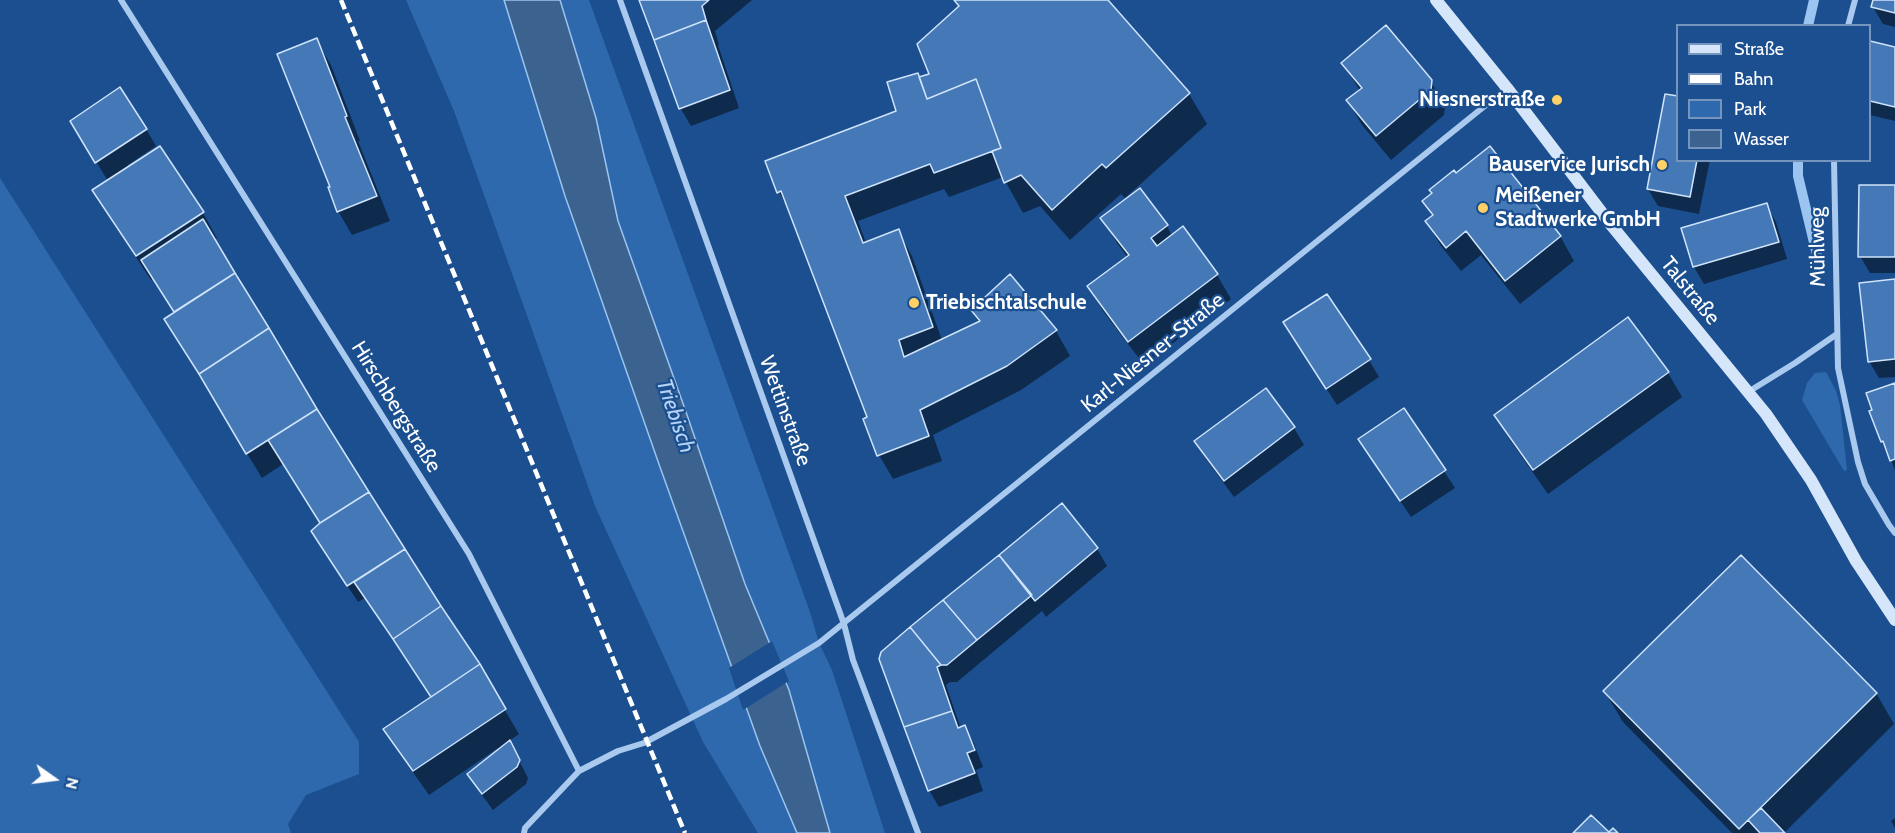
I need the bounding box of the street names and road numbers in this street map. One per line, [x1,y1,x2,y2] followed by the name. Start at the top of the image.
[1805,207,1831,287] street label: Mühlweg
[1655,252,1725,330] street label: Talstraße
[1076,288,1230,418] street label: Karl-Niesner-Straße
[346,337,446,477] street label: Hirschbergstraße
[753,353,817,469] street label: Wettinstraße

